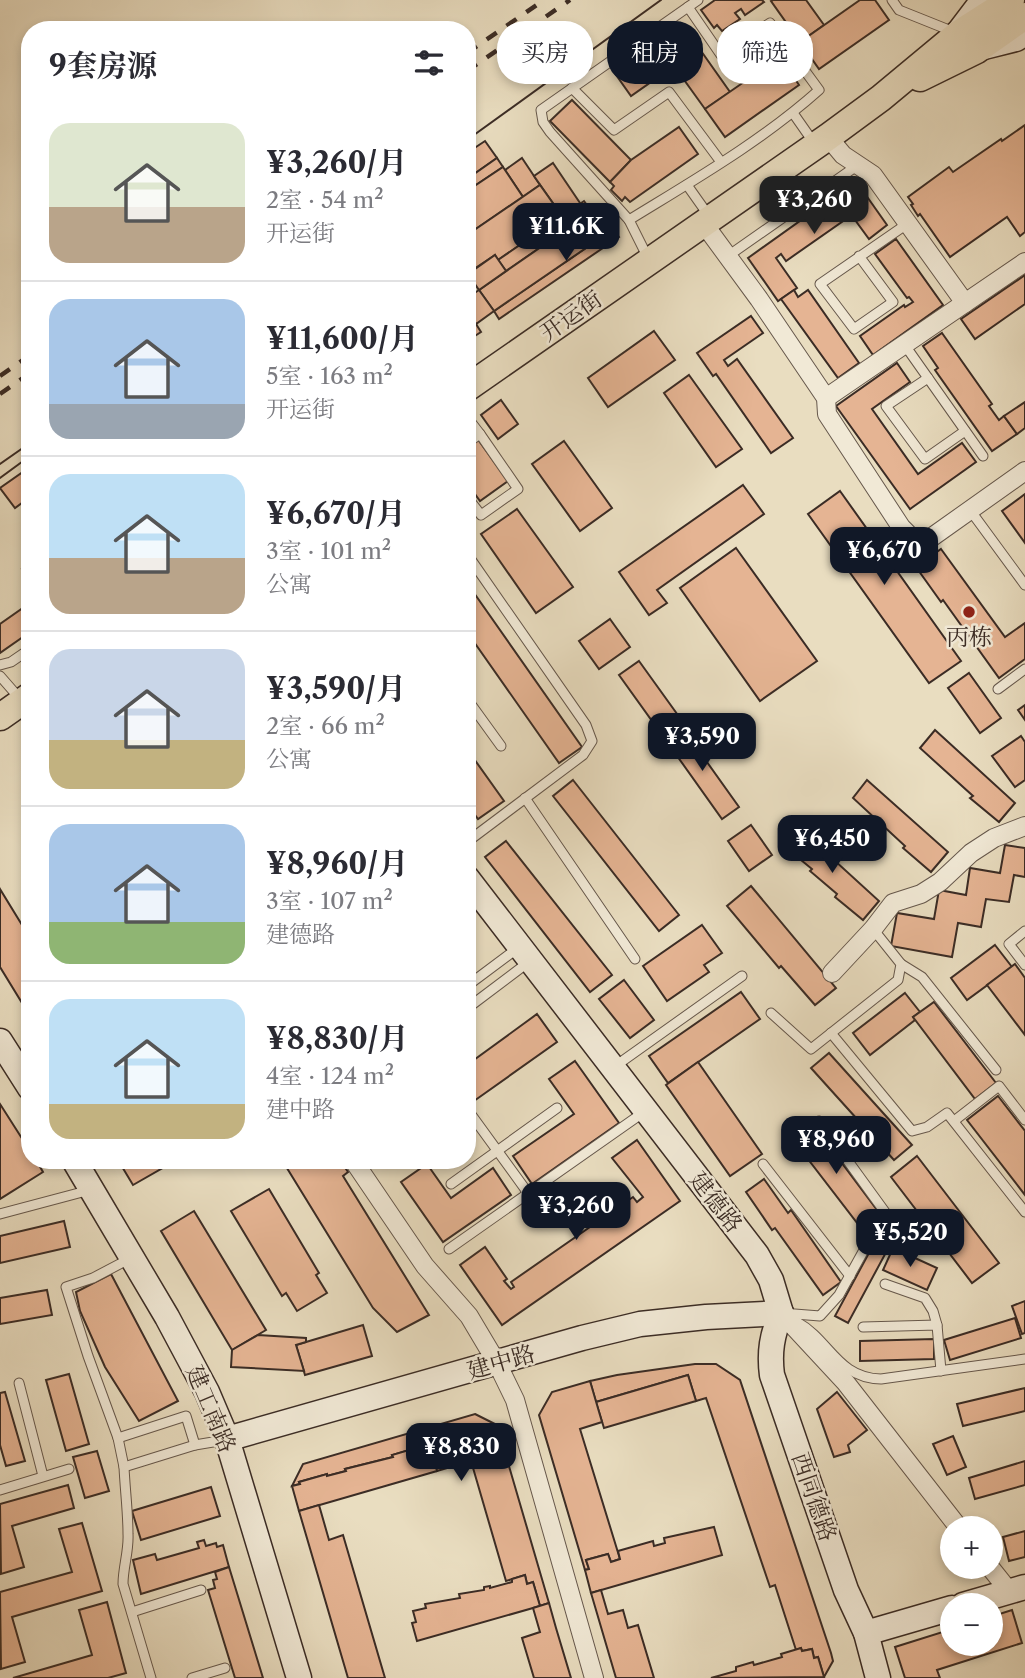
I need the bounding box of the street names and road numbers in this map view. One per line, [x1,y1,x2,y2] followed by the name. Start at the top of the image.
[535,285,607,347] street label: 开运街
[684,1166,748,1238] street label: 建德路
[464,1339,538,1385] street label: 建中路
[180,1361,242,1457] street label: 建工南路
[786,1449,842,1545] street label: 西同德路

